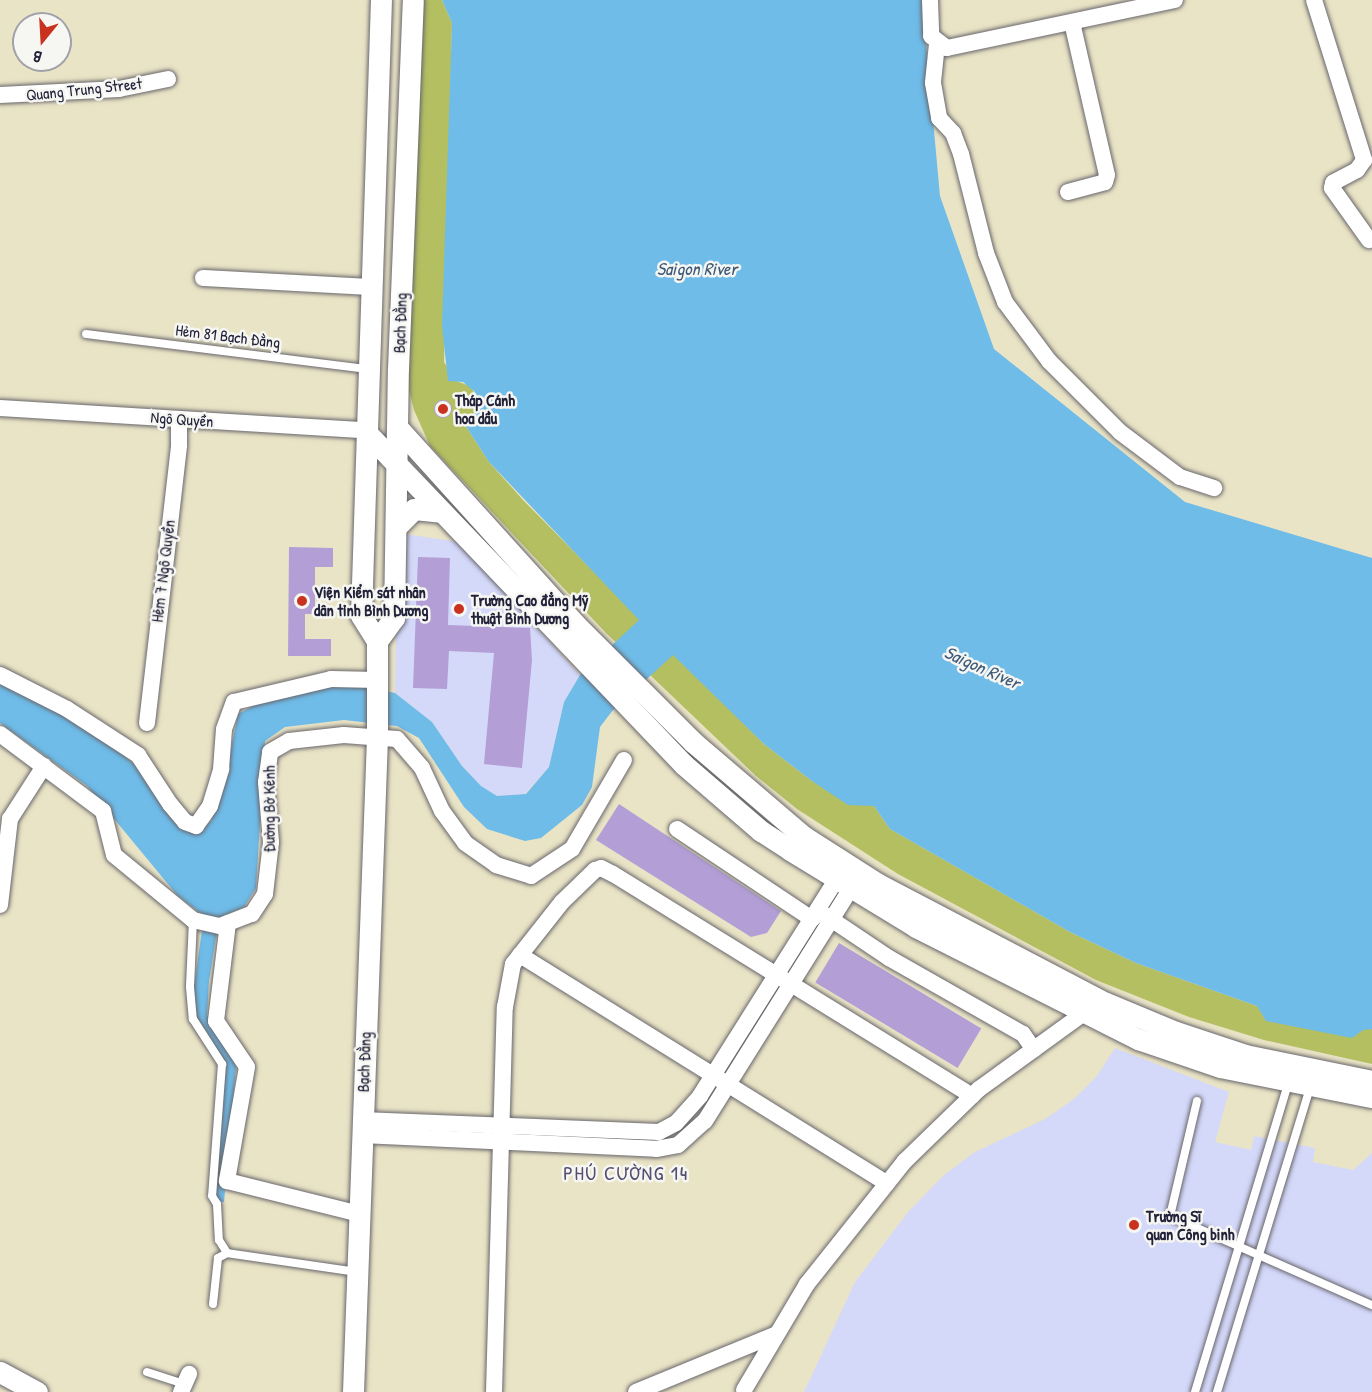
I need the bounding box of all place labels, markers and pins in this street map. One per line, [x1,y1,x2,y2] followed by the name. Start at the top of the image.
[455,390,515,428] place label: Tháp Cánh hoa dầu
[436,402,450,416] marker: Tháp Cánh hoa dầu
[314,582,428,620] place label: Viện Kiểm sát nhân dân tỉnh Bình Dương
[471,590,588,628] place label: Trường Cao đẳng Mỹ thuật Bình Dương
[295,594,309,608] marker: Viện Kiểm sát nhân dân tỉnh Bình Dương
[452,602,466,616] marker: Trường Cao đẳng Mỹ thuật Bình Dương
[1146,1206,1234,1244] place label: Trường Sĩ quan Công binh
[1127,1218,1141,1232] marker: Trường Sĩ quan Công binh

